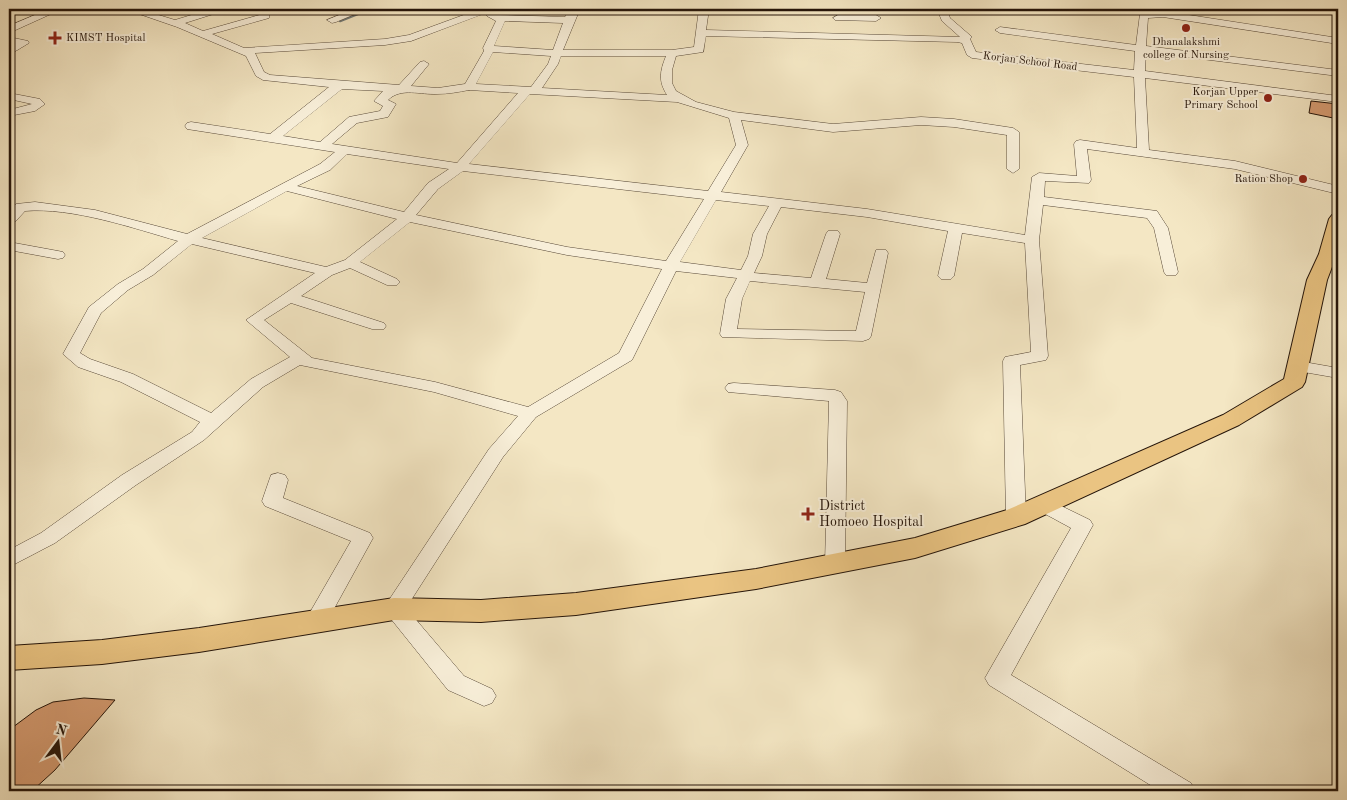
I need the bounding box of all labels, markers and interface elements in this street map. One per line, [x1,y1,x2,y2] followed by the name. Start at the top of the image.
[1180,22,1192,34] marker: Dhanalakshmi college of Nursing
[48,31,62,45] marker: KIMST Hospital
[66,33,145,44] place label: KIMST Hospital
[1143,37,1229,61] place label: Dhanalakshmi college of Nursing
[982,51,1078,73] street label: Korjan School Road
[1184,87,1258,111] place label: Korjan Upper Primary School
[1262,92,1274,104] marker: Korjan Upper Primary School
[1297,173,1309,185] marker: Ration Shop
[1234,174,1293,185] place label: Ration Shop
[819,499,923,529] place label: District Homoeo Hospital
[801,507,815,521] marker: District Homoeo Hospital
[32,718,82,768] north arrow
[54,722,68,739] text: N

